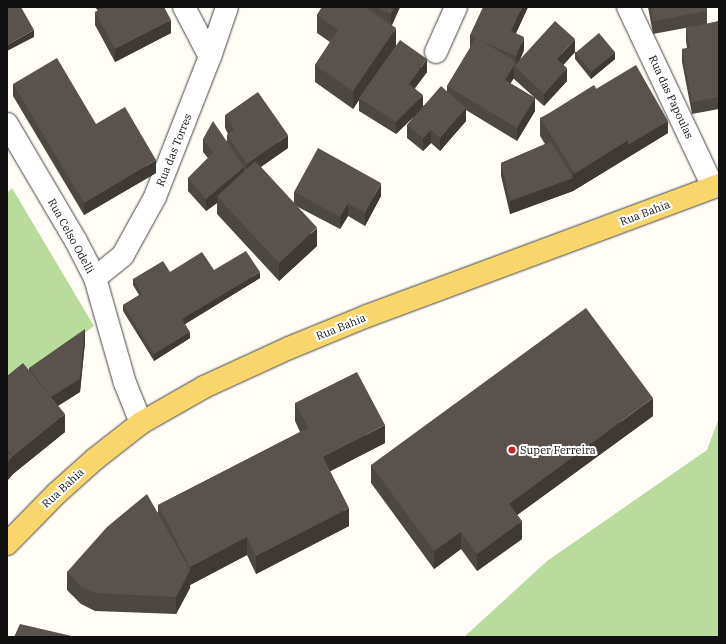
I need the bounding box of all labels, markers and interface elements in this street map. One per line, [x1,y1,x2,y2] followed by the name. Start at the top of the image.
[646,53,696,141] street label: Rua das Papoulas
[153,112,195,188] street label: Rua das Torres
[45,196,97,276] street label: Rua Celso Odelli
[618,197,672,229] street label: Rua Bahia
[314,311,368,343] street label: Rua Bahia
[520,443,596,457] place label: Super Ferreira
[507,445,517,455] marker: Super Ferreira
[39,465,87,511] street label: Rua Bahia

